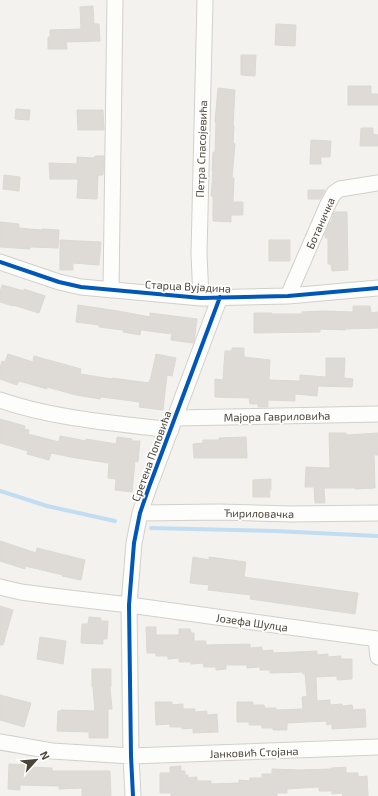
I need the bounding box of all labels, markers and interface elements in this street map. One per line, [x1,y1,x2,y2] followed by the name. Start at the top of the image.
[193,100,210,198] street label: Петра Спасојевића
[303,195,337,251] street label: Ботаничка
[145,277,231,296] street label: Старца Вујадина
[128,409,174,503] street label: Сретена Поповића
[224,409,330,424] street label: Мајора Гавриловића
[224,506,294,520] street label: Ћириловачка
[215,611,289,634] street label: Јозефа Шулца
[16,740,56,780] north arrow
[209,744,299,761] street label: Јанковић Стојана
[38,749,53,762] text: N

